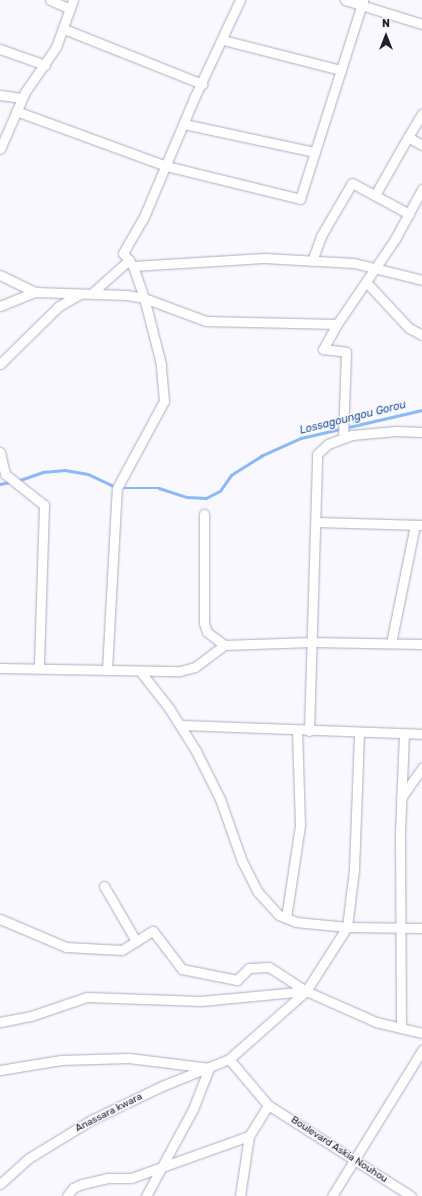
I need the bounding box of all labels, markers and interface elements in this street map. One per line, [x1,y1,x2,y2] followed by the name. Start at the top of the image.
[366,16,406,56] north arrow
[382,17,390,30] text: N
[298,398,408,438] water label: Lossagoungou Gorou
[74,1091,144,1135] street label: Anassara kwara
[288,1114,390,1186] street label: Boulevard Askia Nouhou

